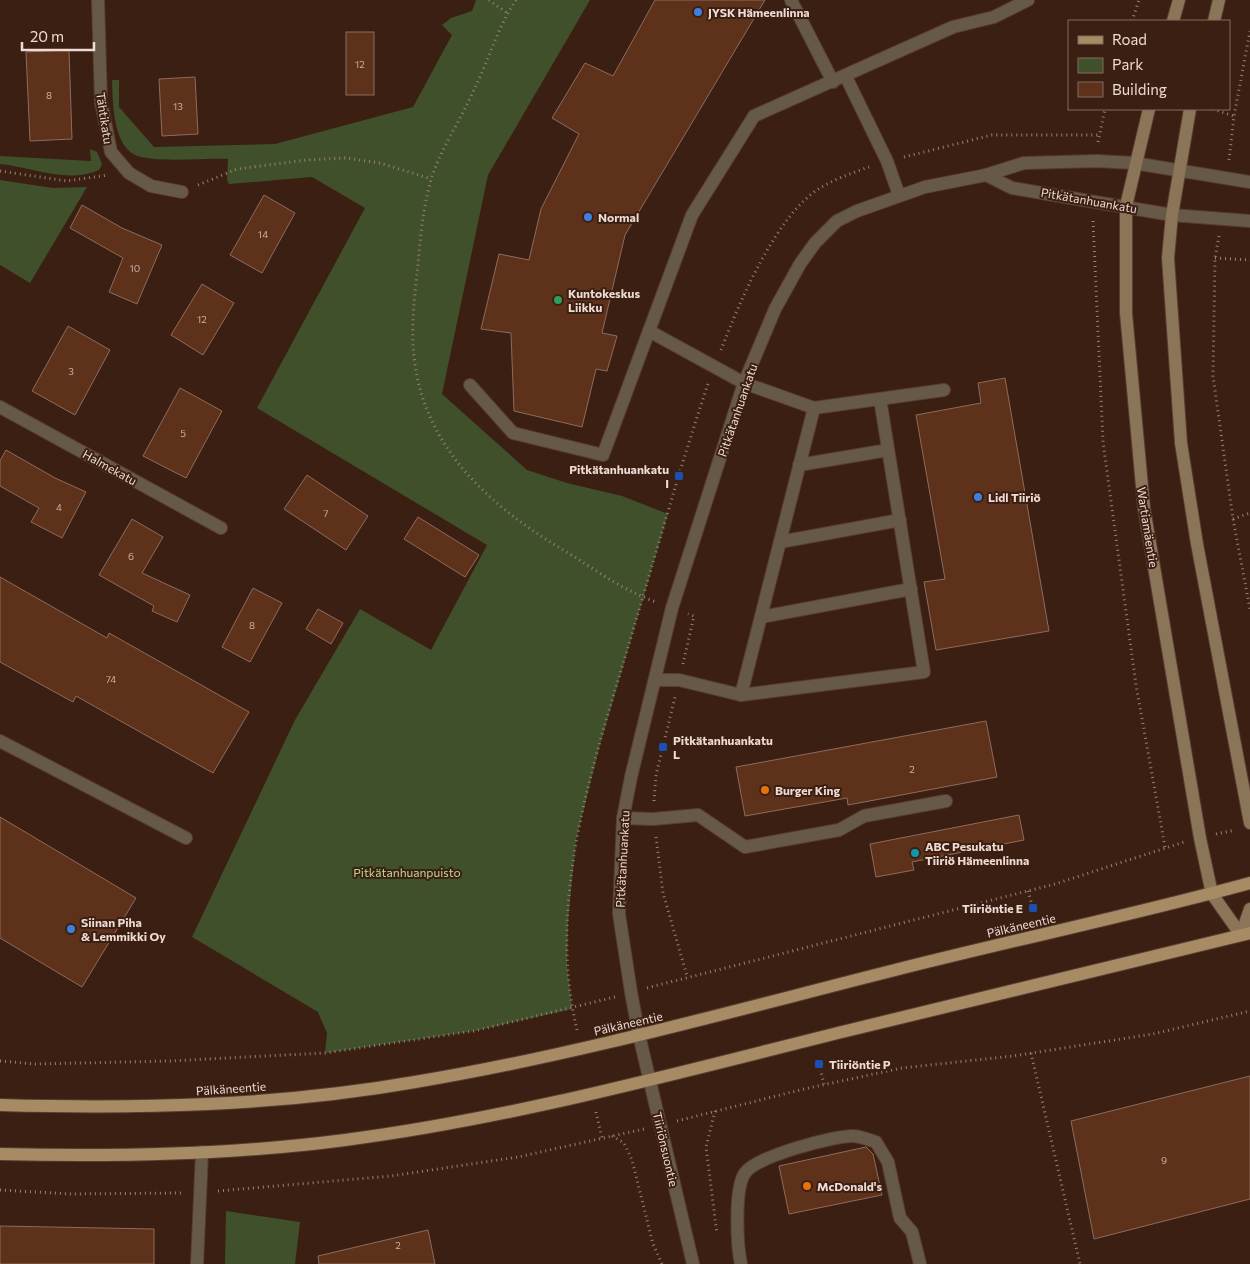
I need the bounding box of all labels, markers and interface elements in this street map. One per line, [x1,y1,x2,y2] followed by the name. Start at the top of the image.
[708,5,810,20] place label: JYSK Hämeenlinna
[692,6,704,18] marker: JYSK Hämeenlinna
[22,20,95,52] scale bar
[1068,20,1230,110] legend
[30,27,64,45] text: 20 m
[1112,30,1147,48] text: Road
[1112,55,1143,73] text: Park
[355,58,365,70] house number: 12
[1112,80,1167,98] text: Building
[46,89,52,101] house number: 8
[94,91,116,145] street label: Tähtikatu
[173,100,183,112] house number: 13
[1040,185,1138,215] street label: Pitkätanhuankatu
[598,210,639,224] place label: Normal
[582,211,594,223] marker: Normal
[258,228,268,240] house number: 14
[130,262,140,274] house number: 10
[568,286,640,314] place label: Kuntokeskus Liikku
[552,294,564,306] marker: Kuntokeskus Liikku
[197,313,207,325] house number: 12
[715,362,759,458] street label: Pitkätanhuankatu
[68,365,74,377] house number: 3
[180,427,186,439] house number: 5
[81,446,139,488] street label: Halmekatu
[569,462,669,490] place label: Pitkätanhuankatu I
[673,470,685,482] marker: Pitkätanhuankatu I
[1135,486,1161,568] street label: Wartiamäentie
[988,490,1041,504] place label: Lidl Tiiriö
[972,491,984,503] marker: Lidl Tiiriö
[56,501,62,513] house number: 4
[323,507,329,519] house number: 7
[128,550,134,562] house number: 6
[249,619,255,631] house number: 8
[106,673,116,685] house number: 74
[673,733,773,761] place label: Pitkätanhuankatu L
[657,741,669,753] marker: Pitkätanhuankatu L
[909,763,915,775] house number: 2
[775,783,840,797] place label: Burger King
[759,784,771,796] marker: Burger King
[612,810,632,908] street label: Pitkätanhuankatu
[925,839,1029,867] place label: ABC Pesukatu Tiiriö Hämeenlinna
[909,847,921,859] marker: ABC Pesukatu Tiiriö Hämeenlinna
[353,865,461,879] park label: Pitkätanhuanpuisto
[962,901,1023,915] place label: Tiiriöntie E
[1027,902,1039,914] marker: Tiiriöntie E
[985,910,1057,940] street label: Pälkäneentie
[81,915,166,943] place label: Siinan Piha & Lemmikki Oy
[65,923,77,935] marker: Siinan Piha & Lemmikki Oy
[592,1008,664,1038] street label: Pälkäneentie
[829,1057,891,1071] place label: Tiiriöntie P
[813,1058,825,1070] marker: Tiiriöntie P
[195,1079,267,1097] street label: Pälkäneentie
[651,1110,681,1188] street label: Tiiriönsuontie
[1161,1154,1167,1166] house number: 9
[817,1179,883,1193] place label: McDonald's
[801,1180,813,1192] marker: McDonald's
[395,1239,401,1251] house number: 2

